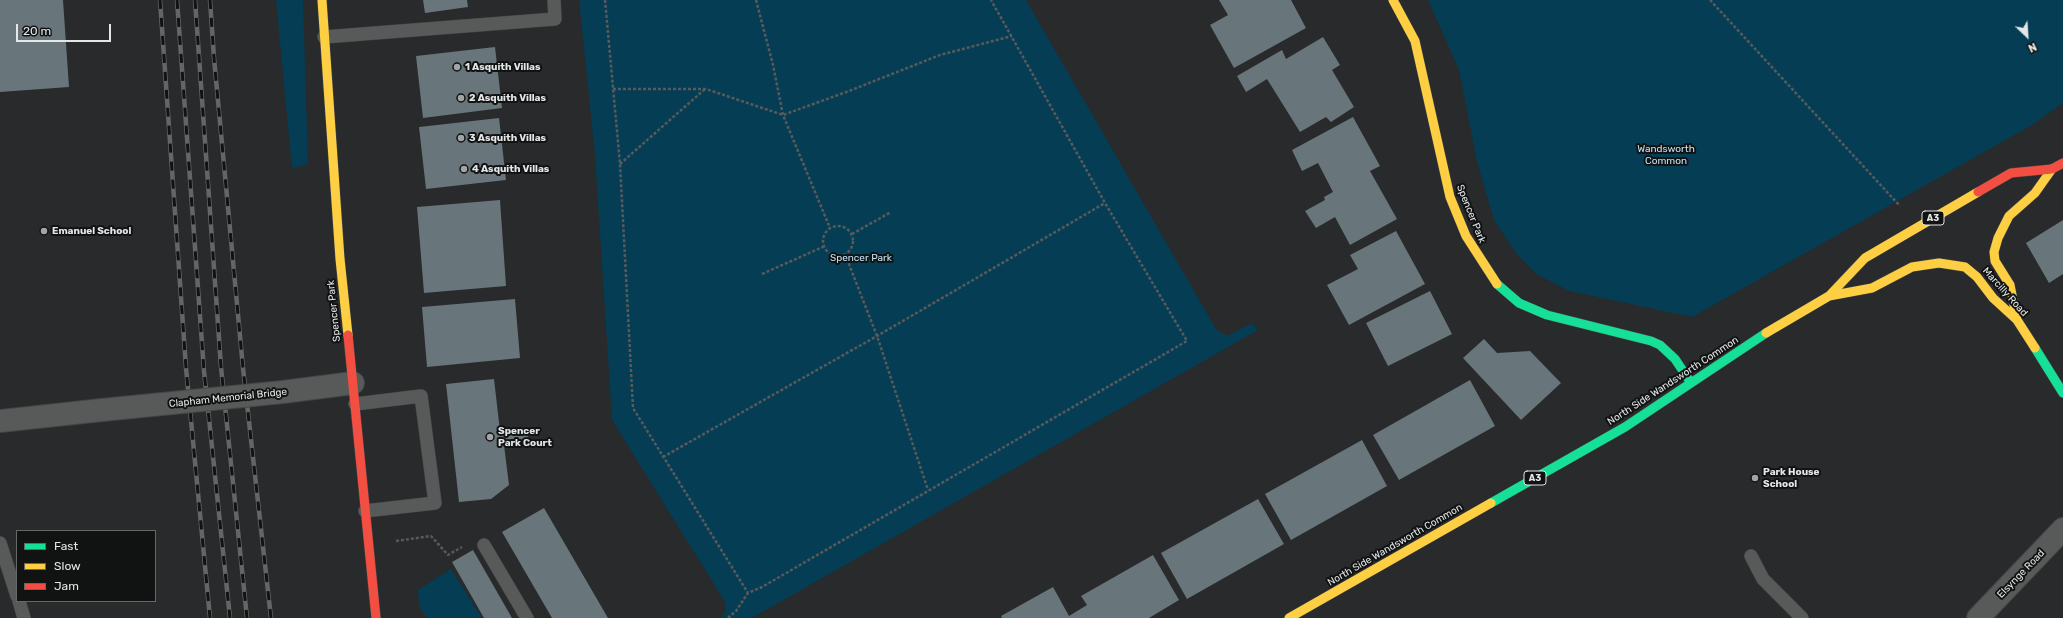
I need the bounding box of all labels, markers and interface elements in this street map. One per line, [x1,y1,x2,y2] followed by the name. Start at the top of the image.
[18,16,113,42] scale bar
[2007,16,2047,56] north arrow
[23,24,51,38] text: 20 m
[2026,40,2039,55] text: N
[465,61,541,73] place label: 1 Asquith Villas
[452,62,462,72] marker: 1 Asquith Villas
[469,92,546,104] place label: 2 Asquith Villas
[456,93,466,103] marker: 2 Asquith Villas
[469,132,546,144] place label: 3 Asquith Villas
[456,133,466,143] marker: 3 Asquith Villas
[1637,143,1695,166] park label: Wandsworth Common
[472,163,549,175] place label: 4 Asquith Villas
[459,164,469,174] marker: 4 Asquith Villas
[1454,183,1488,245] street label: Spencer Park
[1922,211,1944,225] road number: A3
[52,225,131,237] place label: Emanuel School
[39,226,49,236] marker: Emanuel School
[830,252,892,264] park label: Spencer Park
[1980,265,2030,319] street label: Marcilly Road
[325,280,343,342] street label: Spencer Park
[1605,334,1741,428] street label: North Side Wandsworth Common
[168,386,288,410] street label: Clapham Memorial Bridge
[498,425,552,448] place label: Spencer Park Court
[485,432,495,442] marker: Spencer Park Court
[1763,466,1820,490] place label: Park House School
[1524,471,1546,485] road number: A3
[1750,473,1760,483] marker: Park House School
[1325,501,1465,589] street label: North Side Wandsworth Common
[16,530,156,602] legend
[54,539,78,553] text: Fast
[1995,547,2047,601] street label: Elsynge Road
[54,559,81,573] text: Slow
[54,579,79,593] text: Jam

